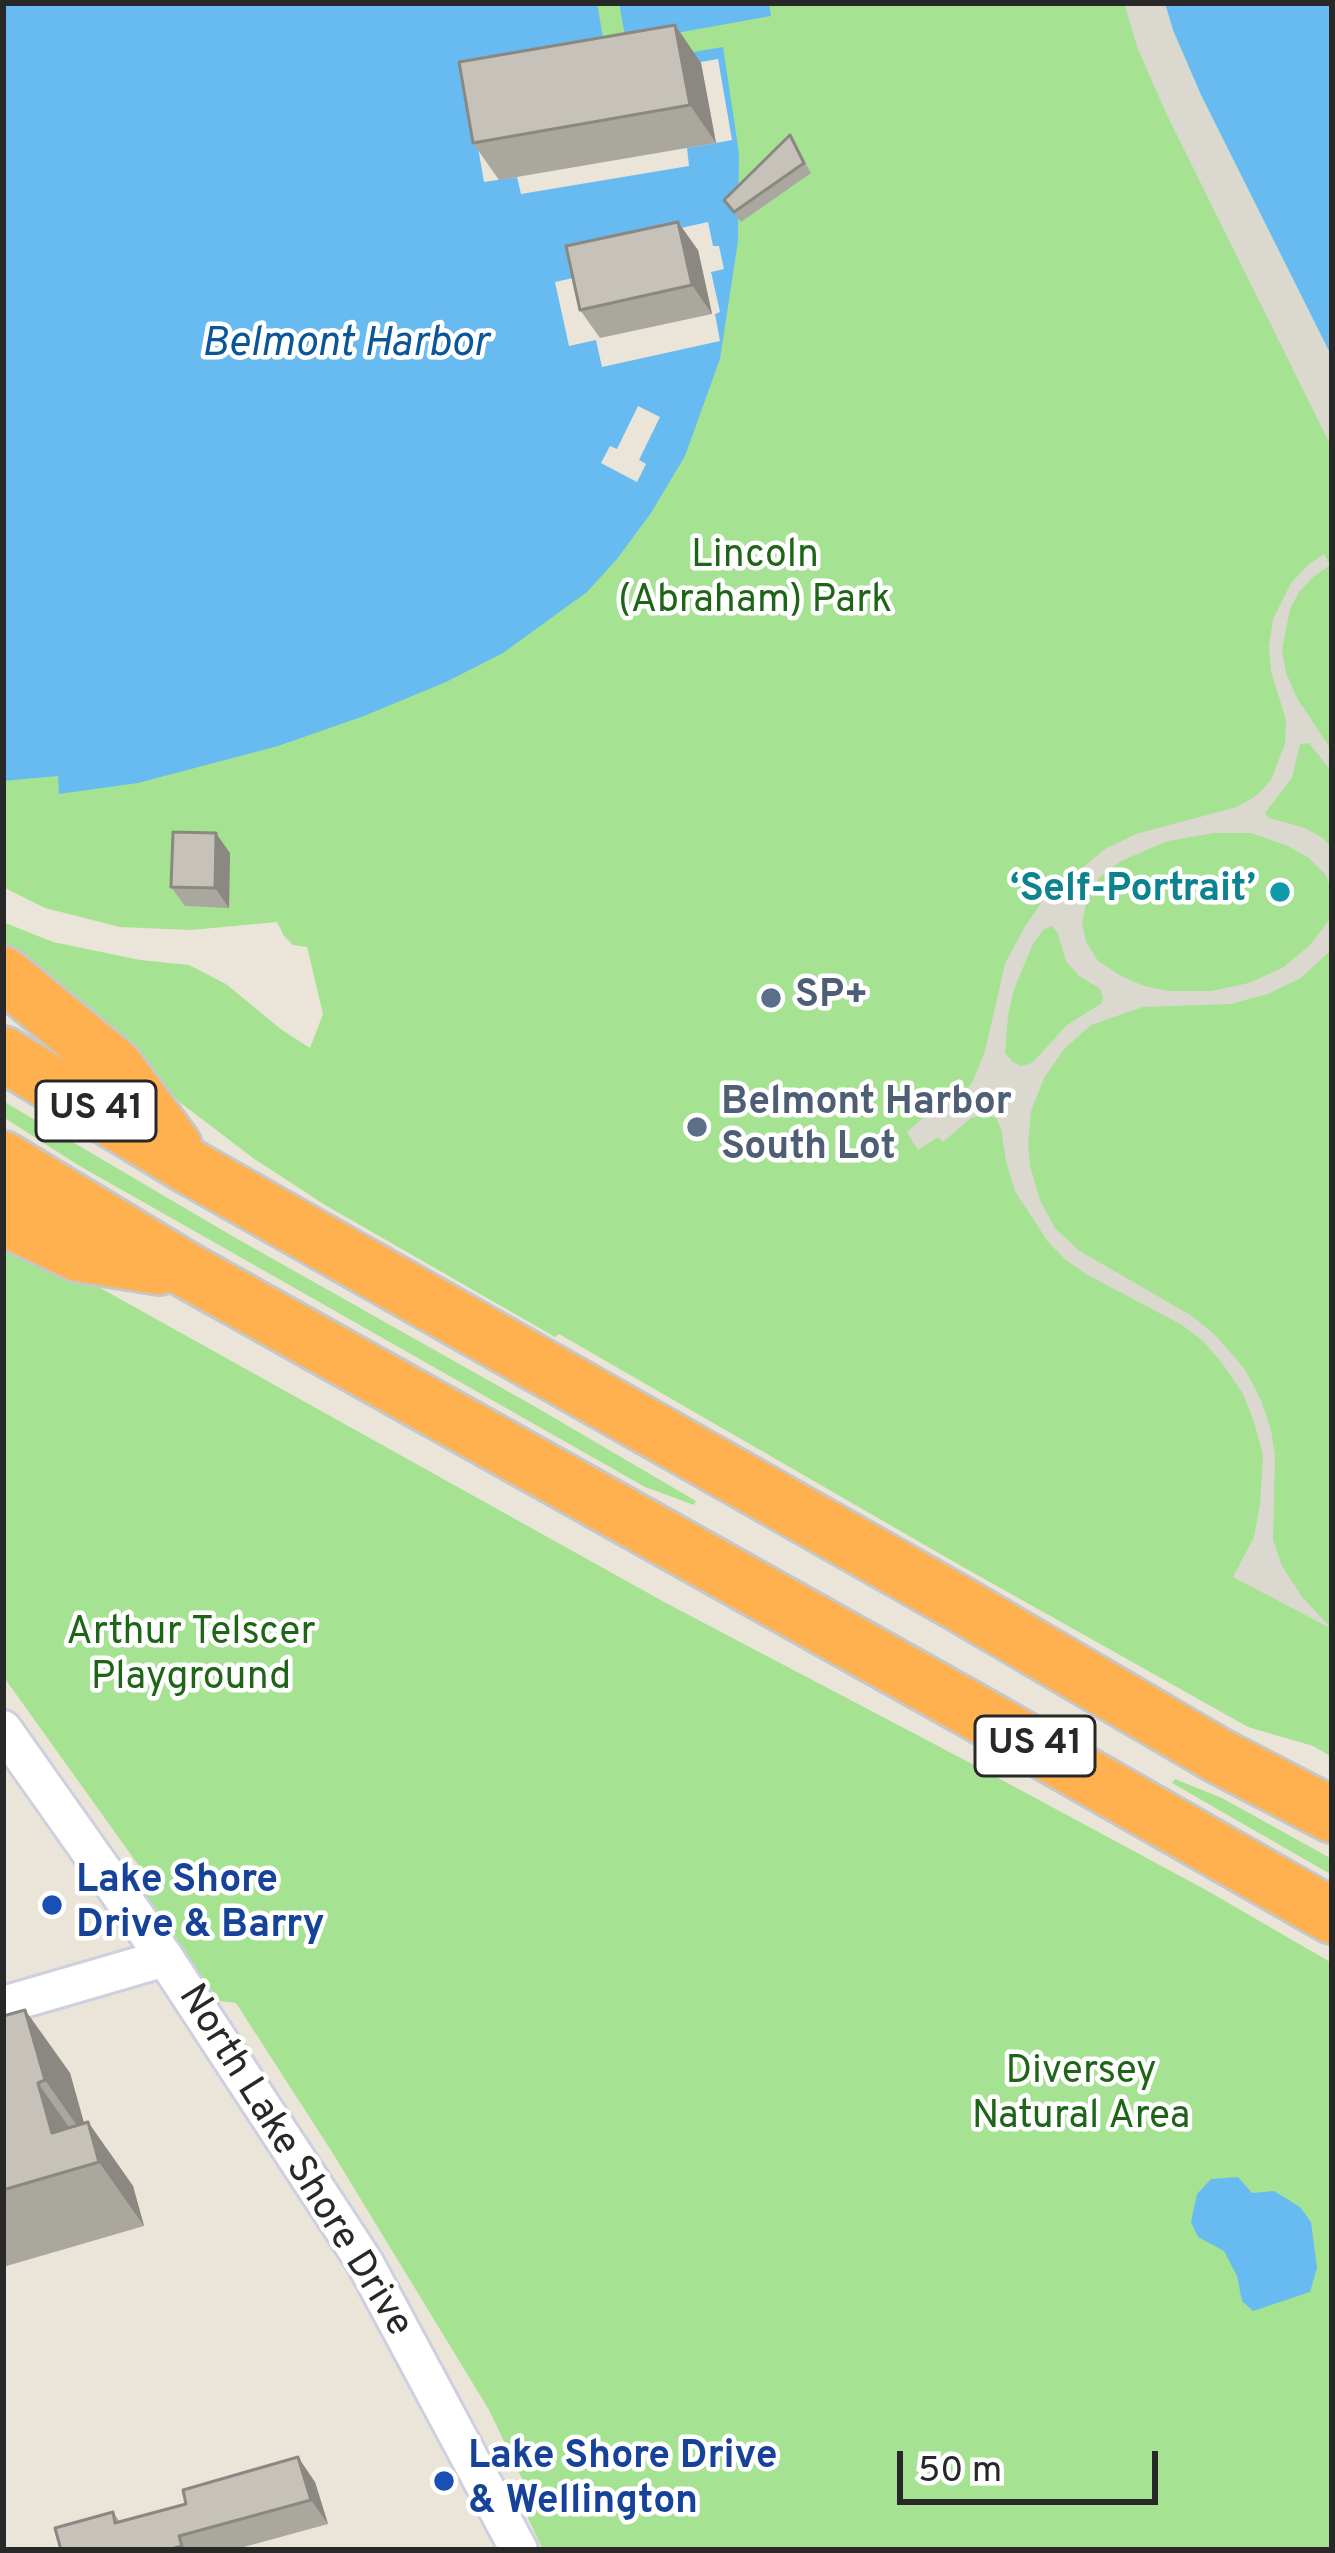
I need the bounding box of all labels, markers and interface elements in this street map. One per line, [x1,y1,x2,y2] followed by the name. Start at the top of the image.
[201,322,489,372] water label: Belmont Harbor
[618,535,892,626] park label: Lincoln (Abraham) Park
[1010,869,1256,915] place label: ‘Self-Portrait’
[1267,879,1293,905] marker: ‘Self-Portrait’
[795,975,869,1021] place label: SP+
[758,985,784,1011] marker: SP+
[36,1081,156,1141] road number: US 41
[721,1082,1012,1173] place label: Belmont Harbor South Lot
[684,1114,710,1140] marker: Belmont Harbor South Lot
[66,1612,316,1703] park label: Arthur Telscer Playground
[975,1716,1095,1776] road number: US 41
[76,1860,325,1951] place label: Lake Shore Drive & Barry
[39,1892,65,1918] marker: Lake Shore Drive & Barry
[166,1977,420,2347] street label: North Lake Shore Drive
[972,2051,1190,2142] park label: Diversey Natural Area
[903,2427,1164,2501] scale bar
[468,2436,778,2527] place label: Lake Shore Drive & Wellington
[918,2449,1002,2495] text: 50 m
[431,2468,457,2494] marker: Lake Shore Drive & Wellington

